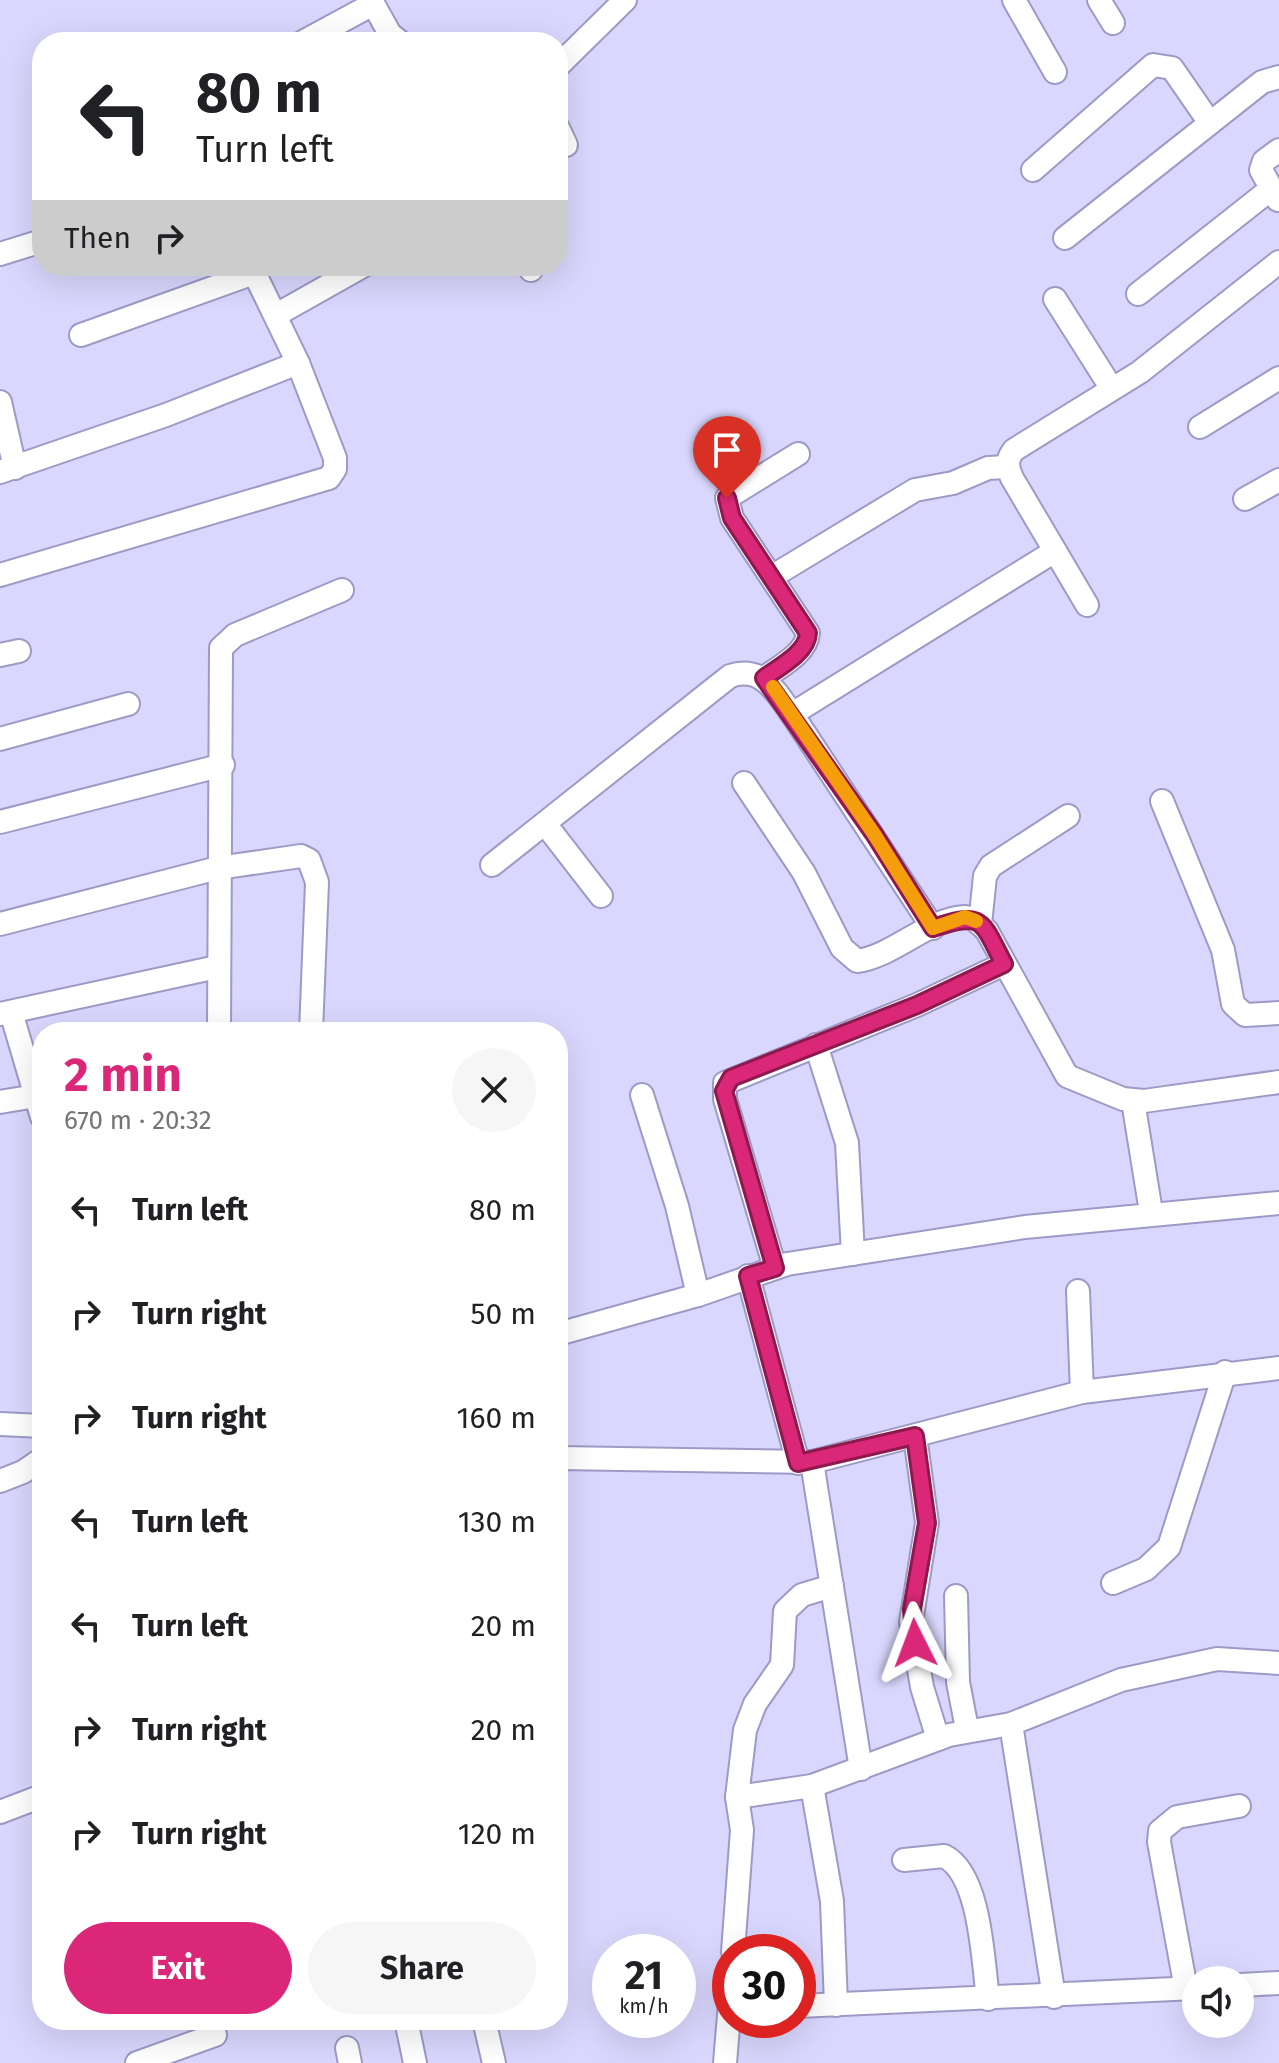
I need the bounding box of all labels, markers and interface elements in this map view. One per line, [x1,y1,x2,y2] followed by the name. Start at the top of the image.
[196,60,322,127] text: 80 m
[64,64,168,168] icon: left
[196,128,334,172] text: Turn left
[147,216,191,260] icon: right
[64,220,131,256] text: Then
[693,416,761,498] pin
[705,428,749,472] icon: arrive
[64,1046,182,1104] text: 2 min
[452,1048,536,1132] button: close
[64,1105,212,1136] text: 670 m · 20:32
[64,1188,108,1232] icon: left
[132,1192,248,1228] text: Turn left
[469,1192,536,1228] text: 80 m
[64,1292,108,1336] icon: right
[132,1296,267,1332] text: Turn right
[471,1296,536,1332] text: 50 m
[64,1396,108,1440] icon: right
[132,1400,267,1436] text: Turn right
[457,1400,536,1436] text: 160 m
[64,1500,108,1544] icon: left
[132,1504,248,1540] text: Turn left
[458,1504,536,1540] text: 130 m
[873,1601,957,1685] position arrow
[64,1604,108,1648] icon: left
[132,1608,248,1644] text: Turn left
[471,1608,536,1644] text: 20 m
[64,1708,108,1752] icon: right
[132,1712,267,1748] text: Turn right
[471,1712,536,1748] text: 20 m
[64,1812,108,1856] icon: right
[132,1816,267,1852] text: Turn right
[458,1816,536,1852] text: 120 m
[64,1922,292,2014] button: Exit
[308,1922,536,2014] button: Share
[712,1934,816,2038] speed limit sign: 30
[625,1952,663,2000] text: 21
[1182,1966,1254,2038] map controls
[1182,1966,1254,2038] button: sound
[619,1994,669,2018] text: km/h

